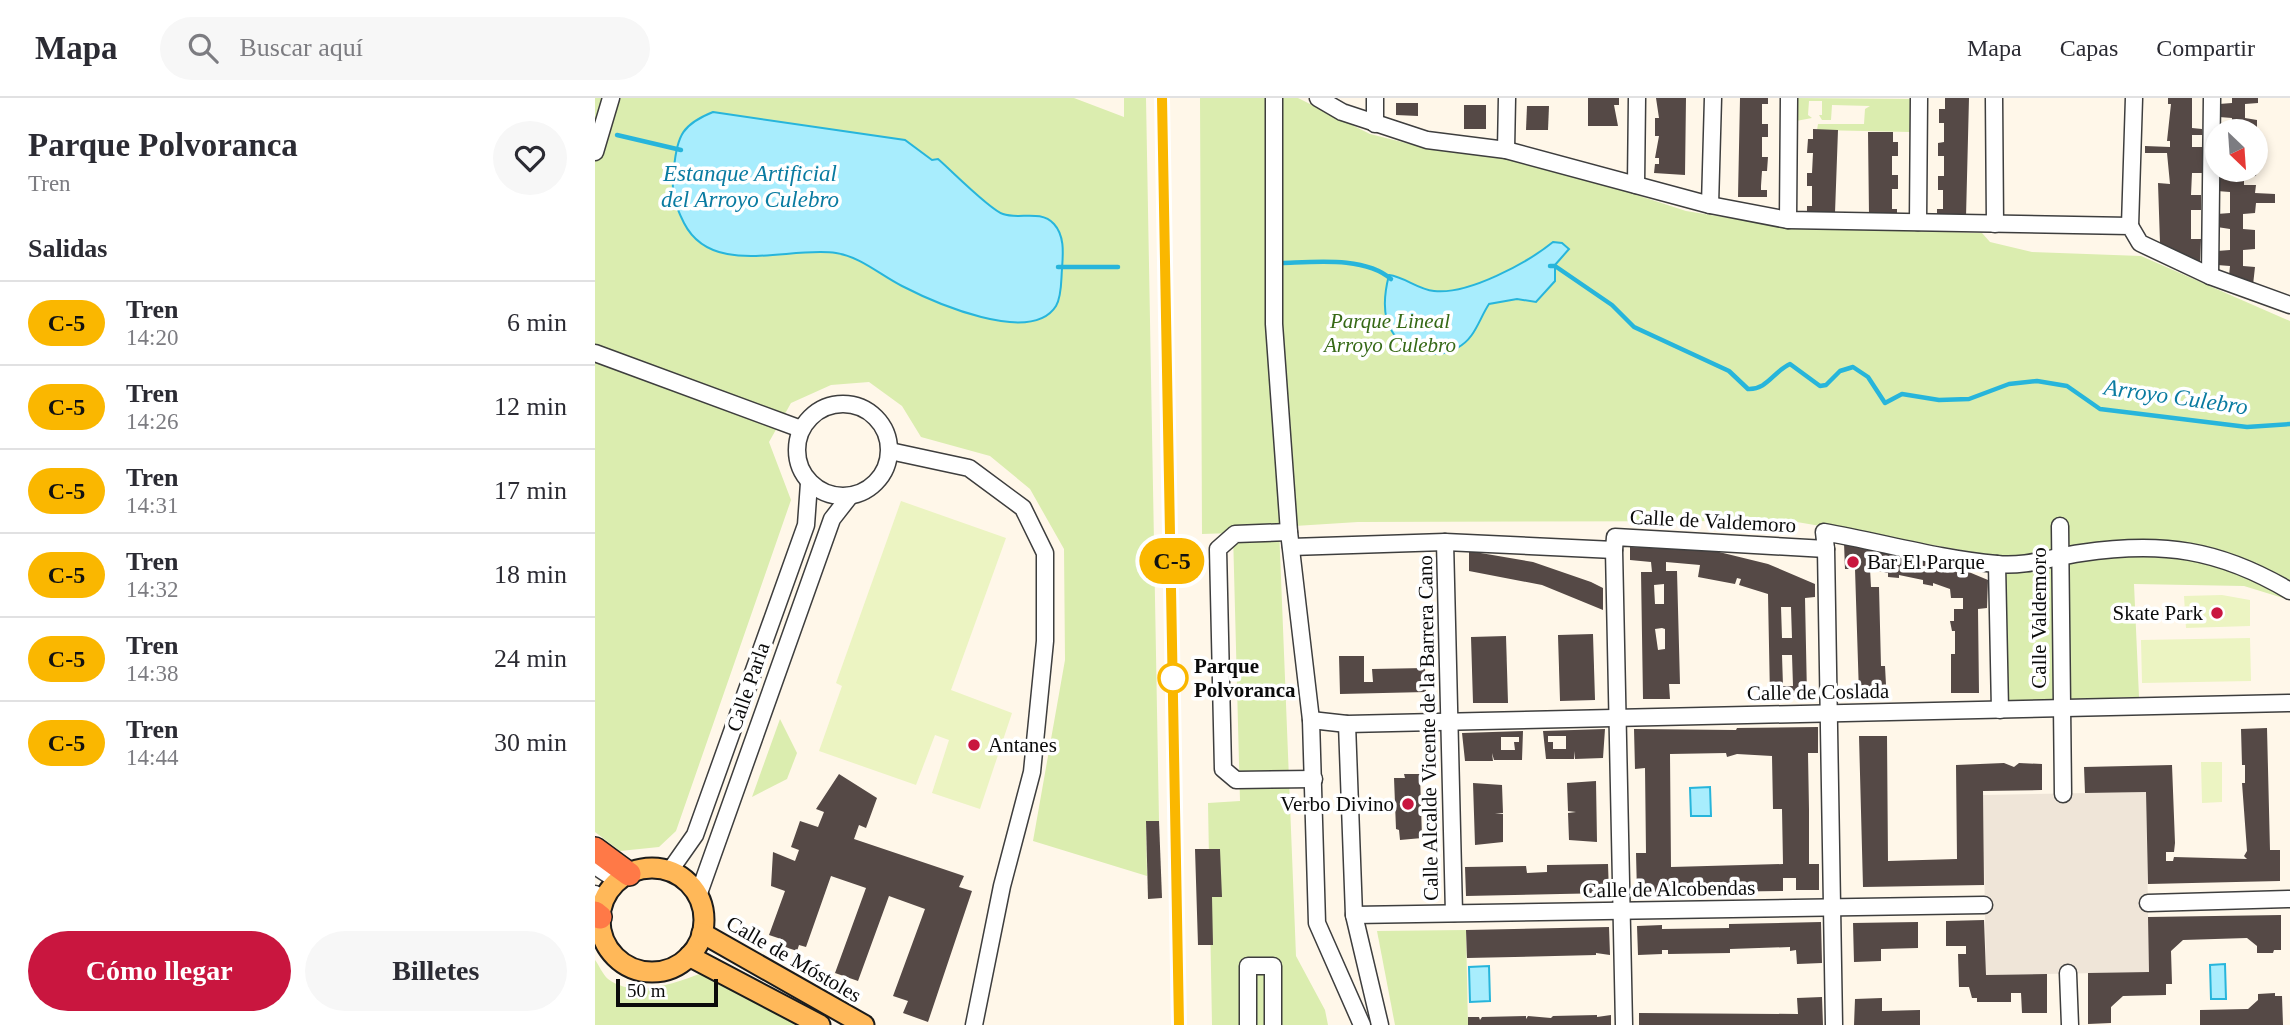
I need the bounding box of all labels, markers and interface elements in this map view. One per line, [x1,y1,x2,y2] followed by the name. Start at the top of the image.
[160,17,650,80] search box
[184,29,222,67] icon: search
[35,30,118,66] text: Mapa
[240,33,363,62] text: Buscar aquí
[1967,35,2022,61] text: Mapa
[2060,35,2118,61] text: Capas
[2156,35,2255,61] text: Compartir
[2205,119,2268,182] north arrow
[2205,119,2268,182] map controls
[493,121,567,195] button: heart
[28,127,298,163] text: Parque Polvoranca
[661,161,839,212] water label: Estanque Artificial del Arroyo Culebro
[28,171,71,196] text: Tren
[28,234,108,263] text: Salidas
[126,295,178,324] text: Tren
[507,308,567,337] text: 6 min
[1322,309,1456,357] park label: Parque Lineal Arroyo Culebro
[48,310,85,336] text: C-5
[126,325,178,350] text: 14:20
[2101,374,2249,419] water label: Arroyo Culebro
[126,379,178,408] text: Tren
[494,392,567,421] text: 12 min
[48,394,85,420] text: C-5
[126,409,178,434] text: 14:26
[126,463,178,492] text: Tren
[494,476,567,505] text: 17 min
[48,478,85,504] text: C-5
[126,493,178,518] text: 14:31
[1629,505,1797,537] street label: Calle de Valdemoro
[1132,538,1212,584] line badge: C-5
[126,547,178,576] text: Tren
[2027,547,2051,689] street label: Calle Valdemoro
[1153,548,1191,574] text: C-5
[1867,550,1985,574] place label: Bar El Parque
[1845,554,1861,570] marker: Bar El Parque
[1413,555,1443,901] street label: Calle Alcalde Vicente de la Barrera Cano
[494,560,567,589] text: 18 min
[48,562,85,588] text: C-5
[126,577,178,602] text: 14:32
[2113,601,2203,625] place label: Skate Park
[2209,605,2225,621] marker: Skate Park
[126,631,178,660] text: Tren
[722,639,775,735] street label: Calle Parla
[494,644,567,673] text: 24 min
[48,646,85,672] text: C-5
[1194,654,1296,702] place label: Parque Polvoranca
[126,661,178,686] text: 14:38
[1158,663,1188,693] marker: Parque Polvoranca
[1747,679,1890,705] street label: Calle de Coslada
[126,715,178,744] text: Tren
[494,728,567,757] text: 30 min
[48,730,85,756] text: C-5
[988,733,1057,757] place label: Antanes
[966,737,982,753] marker: Antanes
[126,745,178,770] text: 14:44
[1280,792,1394,816] place label: Verbo Divino
[1400,796,1416,812] marker: Verbo Divino
[1582,875,1756,903] street label: Calle de Alcobendas
[722,911,866,1007] street label: Calle de Móstoles
[28,931,291,1011] button: Cómo llegar
[305,931,567,1011] button: Billetes
[616,976,717,1008] scale bar
[627,980,666,1001] text: 50 m

